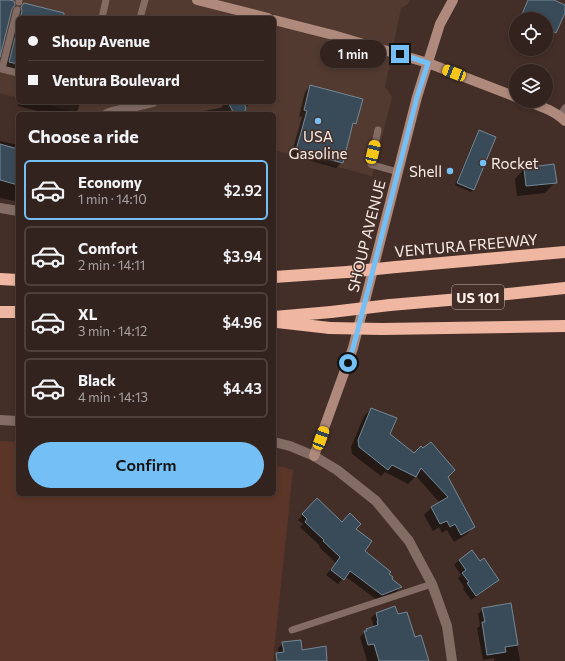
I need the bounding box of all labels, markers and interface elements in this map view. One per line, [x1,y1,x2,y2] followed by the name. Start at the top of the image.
[509,12,553,108] map controls
[509,12,553,56] button: locate
[52,32,150,50] text: Shoup Avenue
[320,40,386,68] callout: 1 min
[391,45,409,63] route end
[338,46,368,62] text: 1 min
[441,63,467,83] car
[509,64,553,108] button: layers
[52,71,180,89] text: Ventura Boulevard
[313,116,323,126] marker: USA Gasoline
[28,125,139,147] text: Choose a ride
[289,127,347,162] place label: USA Gasoline
[364,139,382,165] car
[491,154,539,172] place label: Rocket
[478,158,488,168] marker: Rocket
[409,162,442,180] place label: Shell
[445,166,455,176] marker: Shell
[30,172,66,208] icon: car
[78,173,142,191] text: Economy
[343,178,389,294] street label: SHOUP AVENUE
[224,181,262,199] text: $2.92
[78,191,147,207] text: 1 min · 14:10
[394,230,539,260] street label: VENTURA FREEWAY
[30,238,66,274] icon: car
[78,239,138,257] text: Comfort
[223,247,262,265] text: $3.94
[78,257,145,273] text: 2 min · 14:11
[452,285,504,309] road number: US 101
[30,304,66,340] icon: car
[78,305,97,323] text: XL
[222,313,262,331] text: $4.96
[78,323,147,339] text: 3 min · 14:12
[339,354,357,372] route start
[30,370,66,406] icon: car
[78,371,116,389] text: Black
[223,379,262,397] text: $4.43
[78,389,148,405] text: 4 min · 14:13
[311,425,331,451] car
[28,442,264,488] button: Confirm

